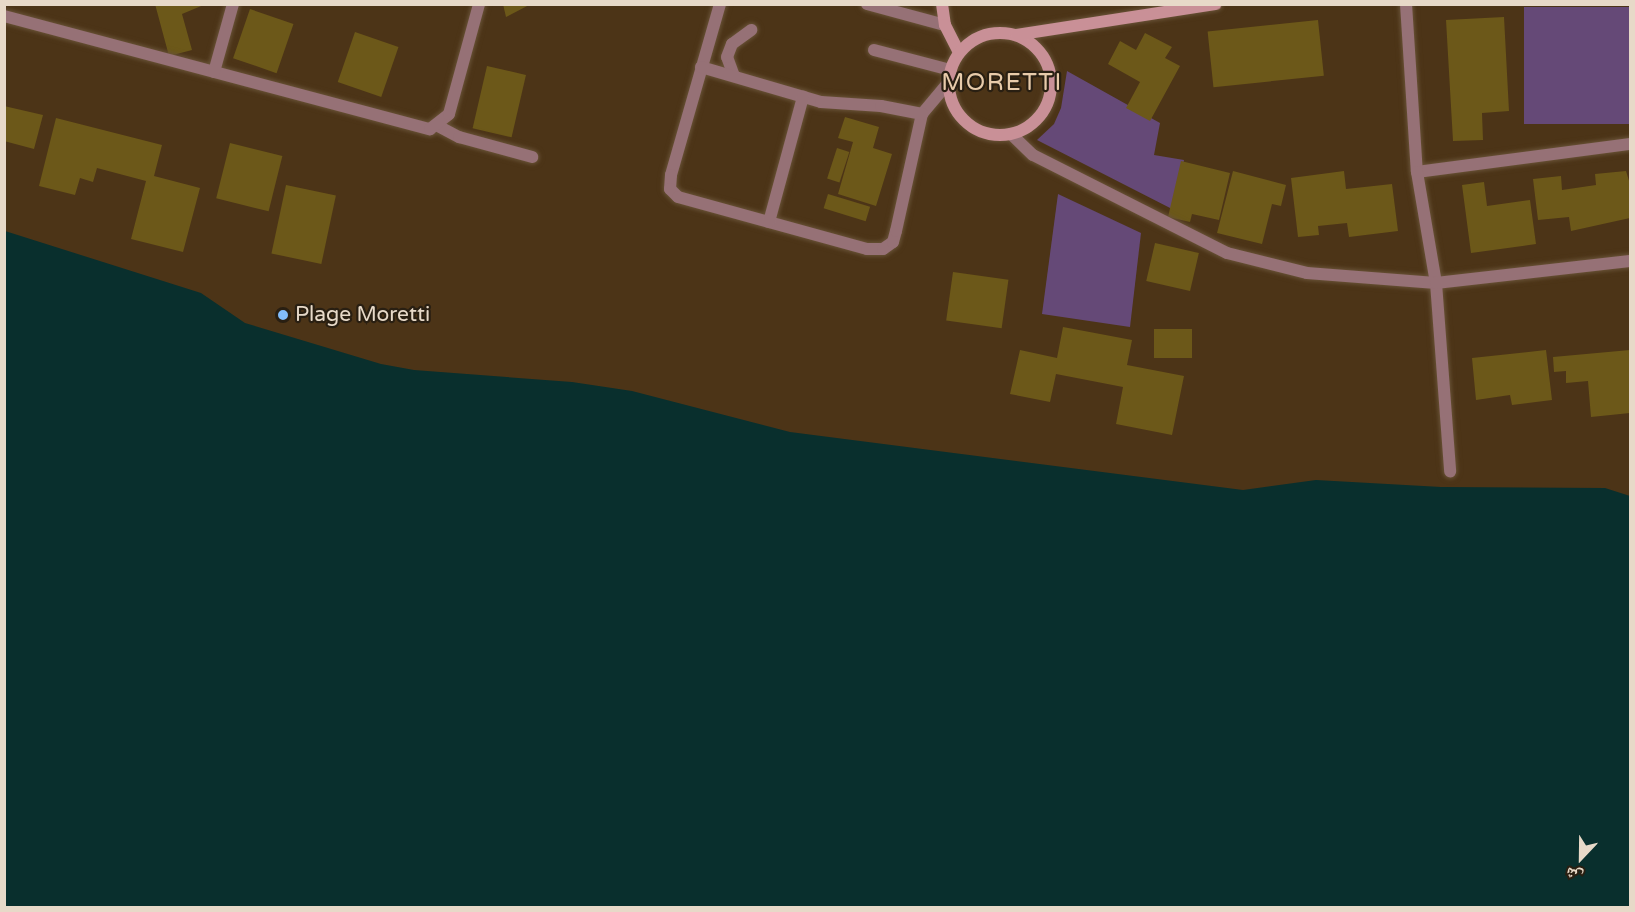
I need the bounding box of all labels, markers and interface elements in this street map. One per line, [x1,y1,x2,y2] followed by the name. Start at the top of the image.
[941,69,1063,97] district label: MORETTI
[295,302,430,328] place label: Plage Moretti
[276,308,290,322] marker: Plage Moretti
[1551,828,1611,888] north arrow
[1563,862,1586,887] text: ش

